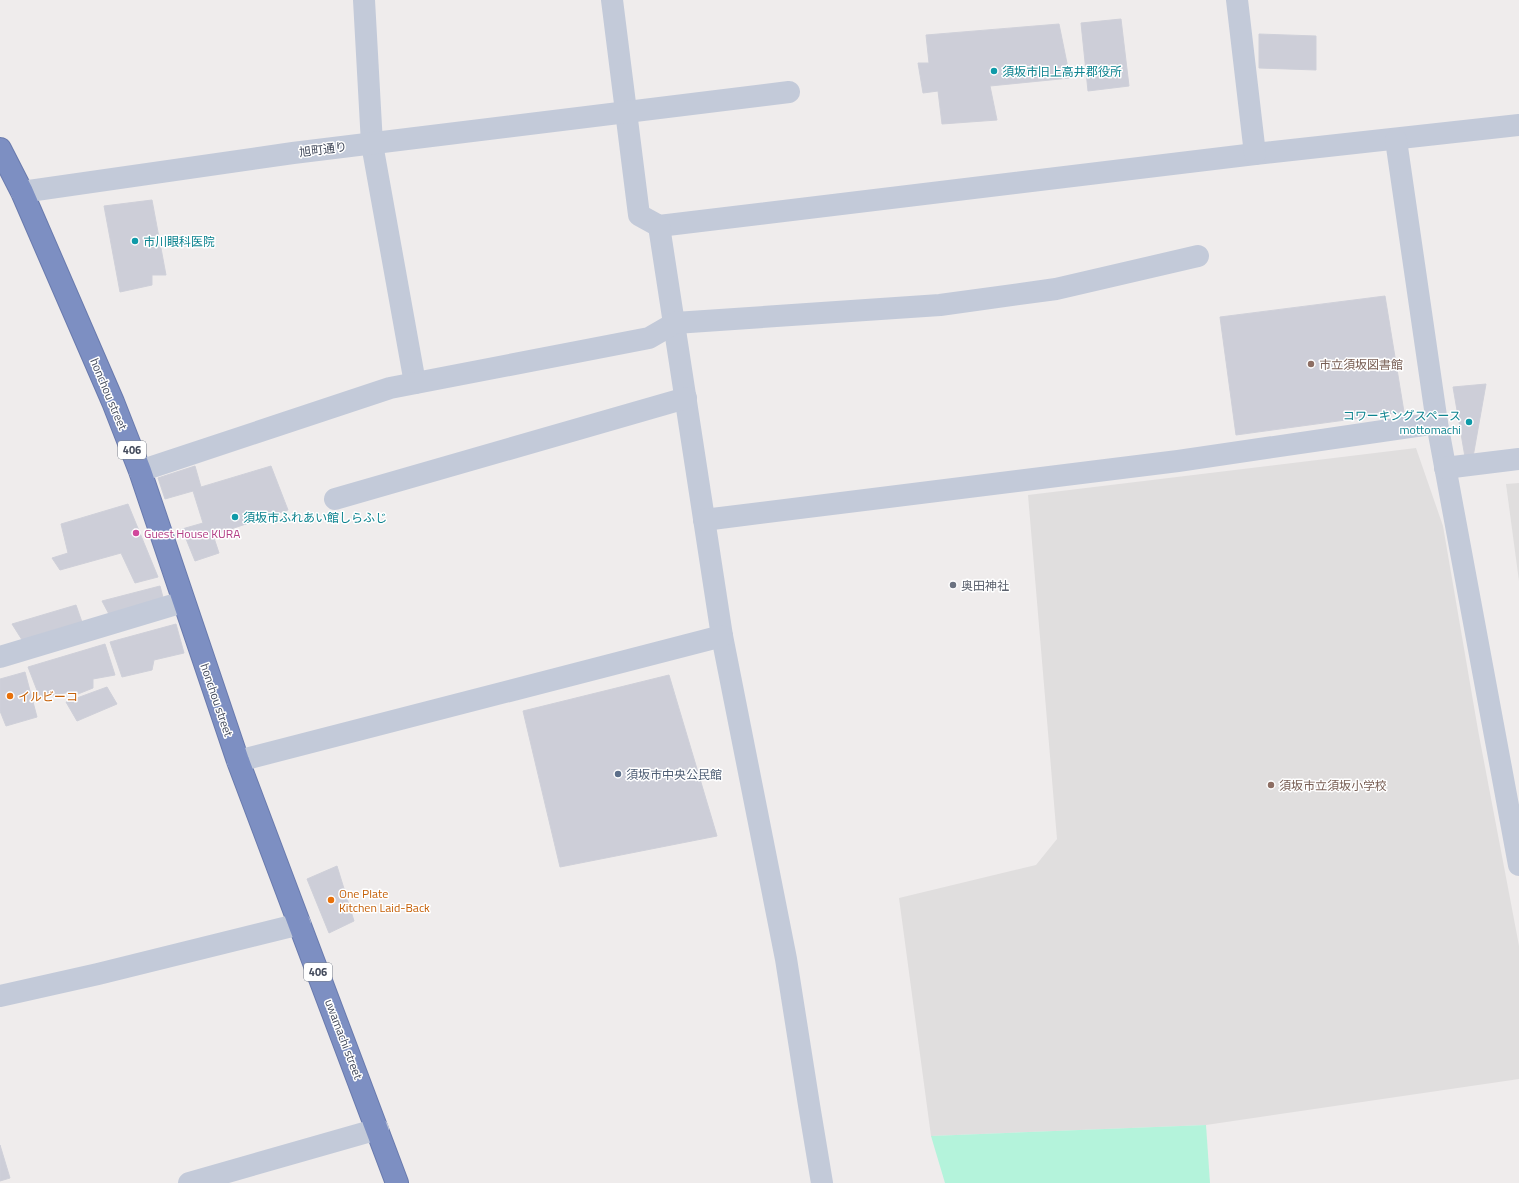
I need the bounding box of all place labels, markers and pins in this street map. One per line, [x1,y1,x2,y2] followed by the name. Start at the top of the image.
[1002,62,1122,81] place label: 須坂市旧上高井郡役所
[989,66,999,76] marker: 須坂市旧上高井郡役所
[143,232,215,251] place label: 市川眼科医院
[130,236,140,246] marker: 市川眼科医院
[1319,355,1403,374] place label: 市立須坂図書館
[1306,359,1316,369] marker: 市立須坂図書館
[1343,406,1461,439] place label: コワーキングスペース mottomachi
[1464,417,1474,427] marker: コワーキングスペース mottomachi
[243,508,387,527] place label: 須坂市ふれあい館しらふじ
[230,512,240,522] marker: 須坂市ふれあい館しらふじ
[144,524,240,543] place label: Guest House KURA
[131,528,141,538] marker: Guest House KURA
[961,576,1009,595] place label: 奥田神社
[948,580,958,590] marker: 奥田神社
[18,687,78,706] place label: イルビーコ
[5,691,15,701] marker: イルビーコ
[626,765,722,784] place label: 須坂市中央公民館
[613,769,623,779] marker: 須坂市中央公民館
[1279,776,1387,795] place label: 須坂市立須坂小学校
[1266,780,1276,790] marker: 須坂市立須坂小学校
[339,884,430,917] place label: One Plate Kitchen Laid-Back
[326,895,336,905] marker: One Plate Kitchen Laid-Back

